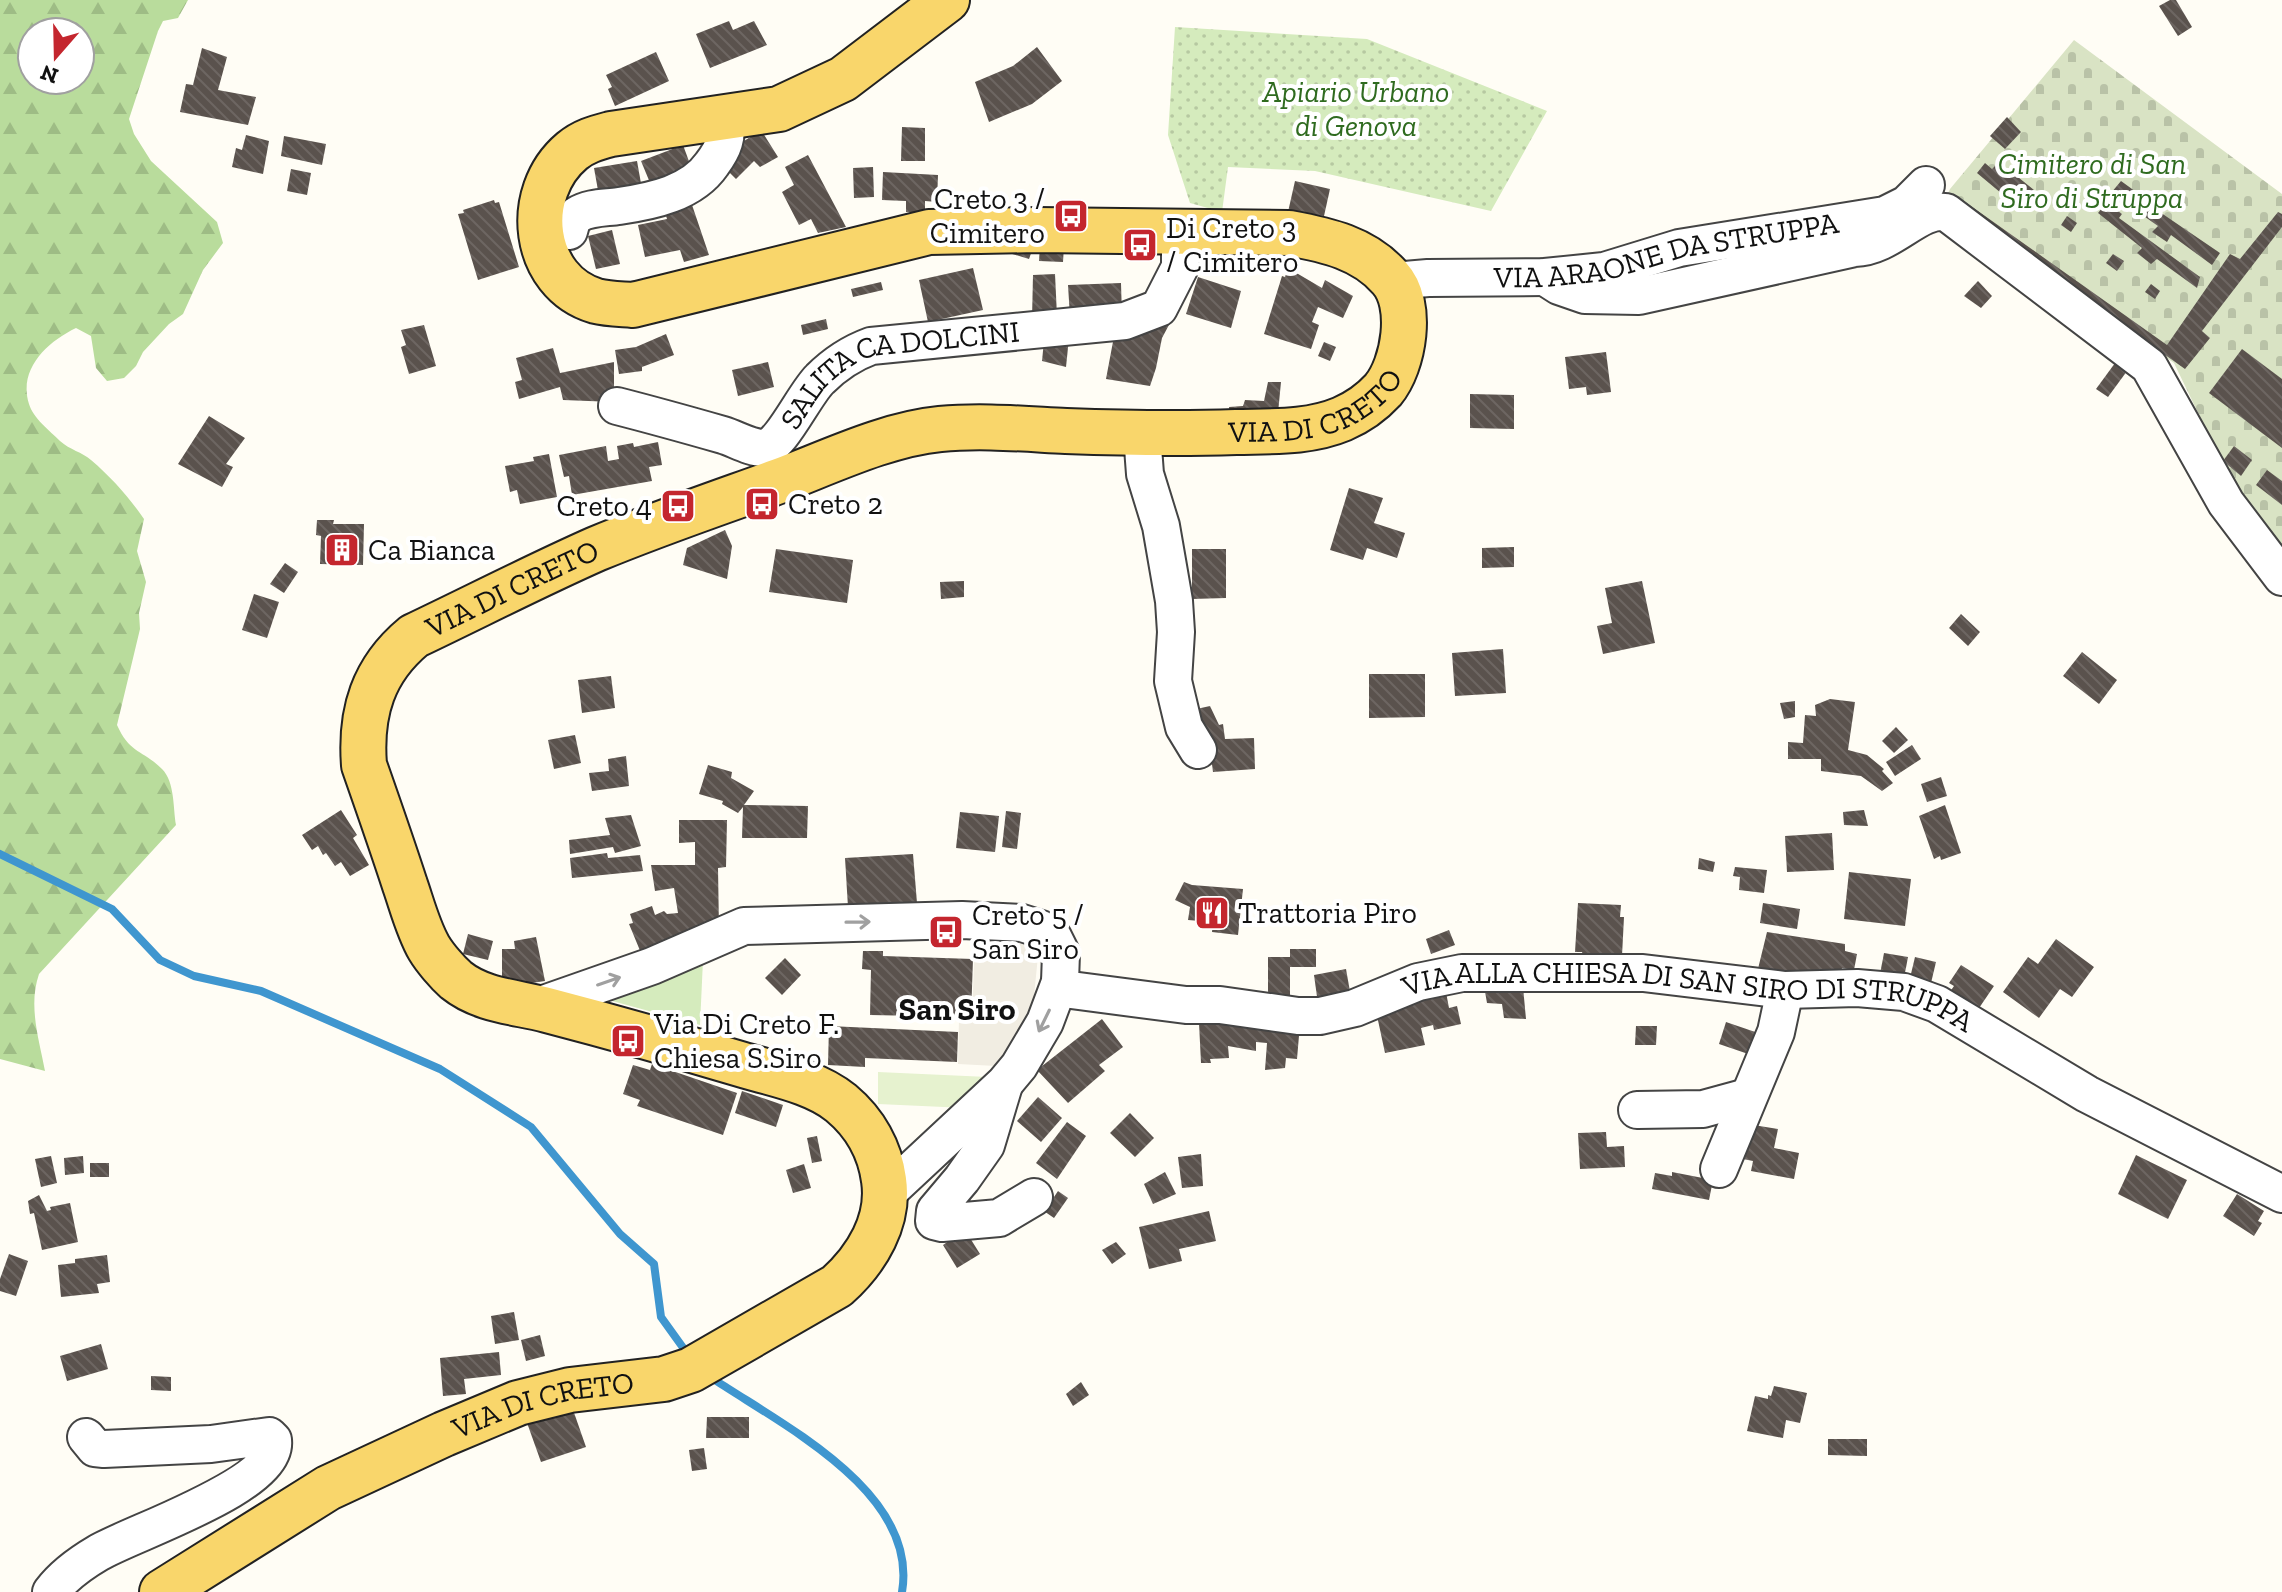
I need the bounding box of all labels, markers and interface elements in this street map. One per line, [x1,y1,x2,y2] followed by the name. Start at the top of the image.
[16,16,96,96] north arrow
[37,59,62,90] text: N
[1261,74,1450,144] park label: Apiario Urbano di Genova
[1998,146,2186,216] park label: Cimitero di San Siro di Struppa
[930,181,1045,251] place label: Creto 3 / Cimitero
[1052,197,1090,235] bus stop icon: Creto 3 / Cimitero
[1493,205,1842,295] street label: VIA ARAONE DA STRUPPA
[1166,210,1298,280] place label: Di Creto 3 / Cimitero
[1121,226,1159,264] bus stop icon: Di Creto 3 / Cimitero
[773,313,1021,436] street label: SALITA CA DOLCINI
[1227,363,1410,450] street label: VIA DI CRETO
[743,485,781,523] bus stop icon: Creto 2
[788,486,883,522] place label: Creto 2
[659,487,697,525] bus stop icon: Creto 4
[556,488,652,524] place label: Creto 4
[323,531,361,569] building icon: Ca Bianca
[368,532,495,568] place label: Ca Bianca
[419,532,604,646] street label: VIA DI CRETO
[1193,894,1231,932] restaurant icon: Trattoria Piro
[1238,895,1417,931] place label: Trattoria Piro
[972,897,1084,967] place label: Creto 5 / San Siro
[927,913,965,951] bus stop icon: Creto 5 / San Siro
[844,915,871,930] one-way arrow
[1396,955,1981,1040] street label: VIA ALLA CHIESA DI SAN SIRO DI STRUPPA
[596,973,621,988] one-way arrow
[898,990,1016,1028] district label: San Siro
[653,1006,839,1076] place label: Via Di Creto F. Chiesa S.Siro
[1036,1009,1051,1033] one-way arrow
[609,1022,647,1060] bus stop icon: Via Di Creto F. Chiesa S.Siro
[446,1365,636,1447] street label: VIA DI CRETO

